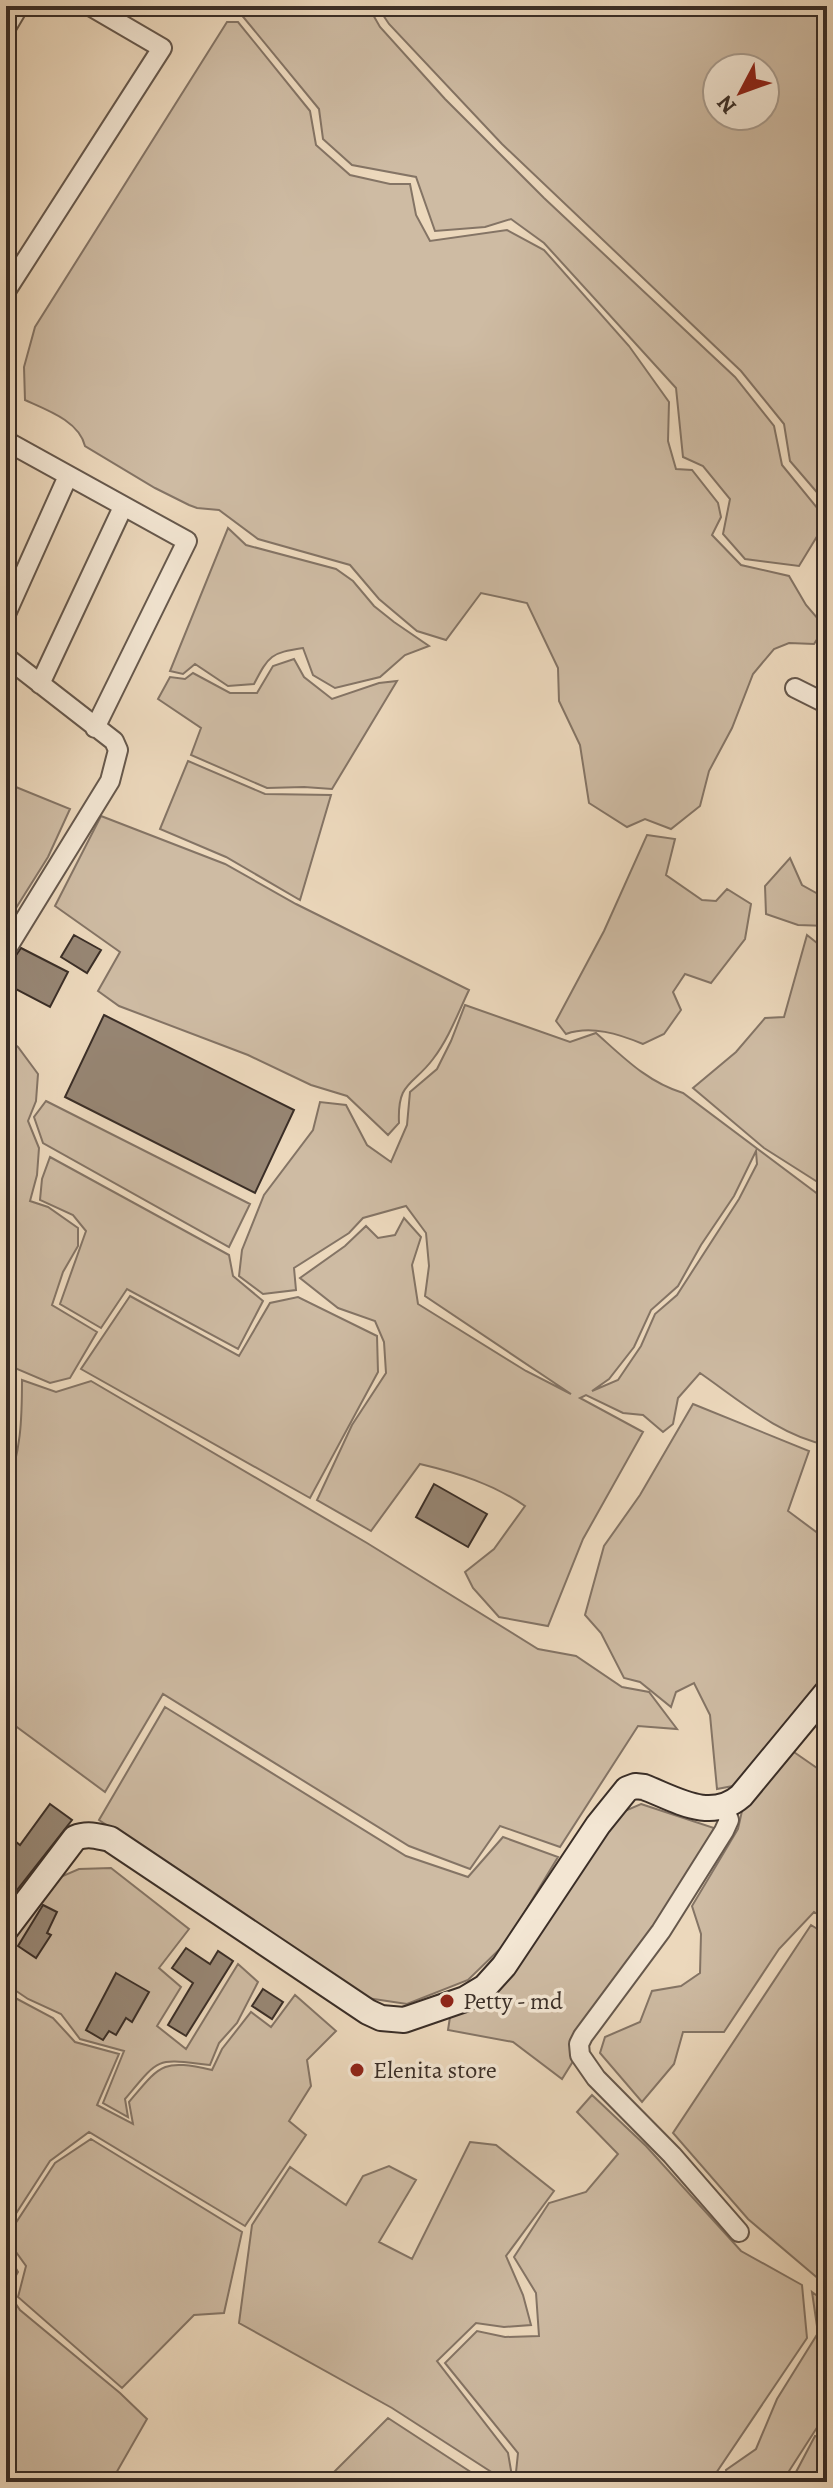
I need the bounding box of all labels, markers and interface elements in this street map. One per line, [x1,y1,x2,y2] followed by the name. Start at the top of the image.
[701,52,781,132] north arrow
[710,89,743,120] text: N
[463,1985,563,2017] place label: Petty - md
[438,1992,456,2010] marker: Petty - md
[373,2054,497,2086] place label: Elenita store
[348,2061,366,2079] marker: Elenita store

